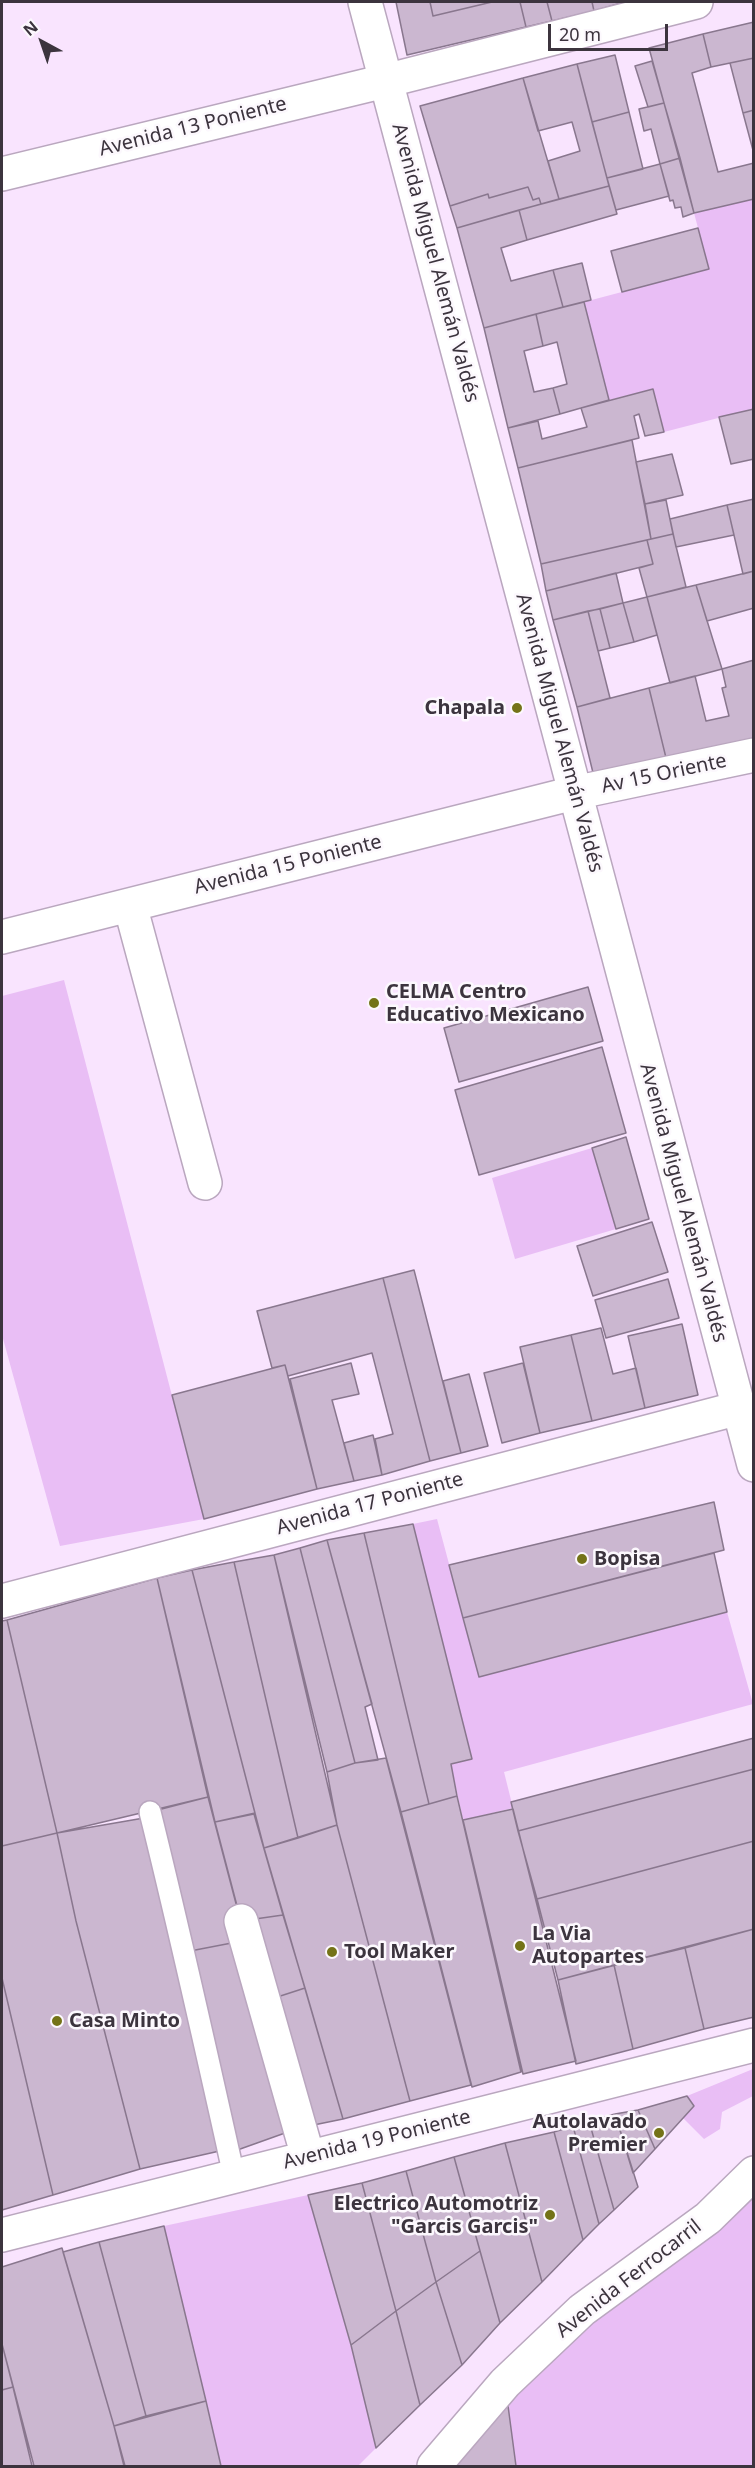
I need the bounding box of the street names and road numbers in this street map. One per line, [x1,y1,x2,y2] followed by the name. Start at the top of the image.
[97,92,289,162] street label: Avenida 13 Poniente
[386,121,484,405] street label: Avenida Miguel Alemán Valdés
[510,591,608,875] street label: Avenida Miguel Alemán Valdés
[599,749,729,799] street label: Av 15 Oriente
[192,830,384,900] street label: Avenida 15 Poniente
[634,1061,732,1345] street label: Avenida Miguel Alemán Valdés
[274,1468,466,1540] street label: Avenida 17 Poniente
[281,2105,473,2175] street label: Avenida 19 Poniente
[551,2215,707,2343] street label: Avenida Ferrocarril

